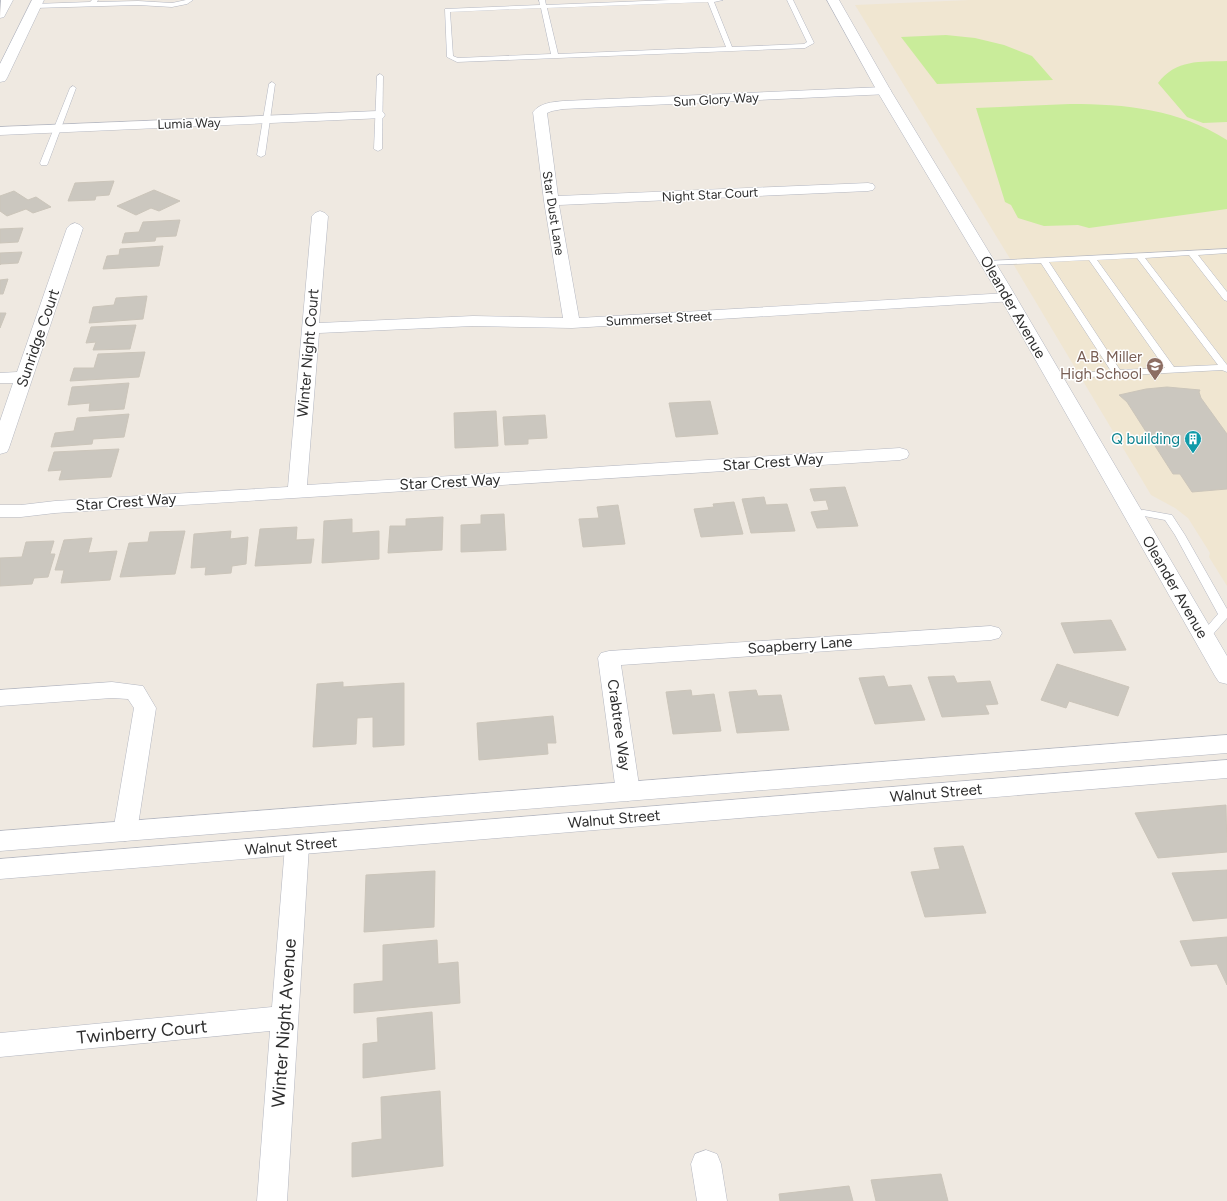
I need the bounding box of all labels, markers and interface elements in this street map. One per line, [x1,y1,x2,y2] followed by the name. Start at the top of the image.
[673,90,759,109] street label: Sun Glory Way
[157,115,221,132] street label: Lumia Way
[539,170,568,256] street label: Star Dust Lane
[661,184,759,205] street label: Night Star Court
[976,252,1050,362] street label: Oleander Avenue
[13,286,63,389] street label: Sunridge Court
[293,288,323,418] street label: Winter Night Court
[605,308,713,329] street label: Summerset Street
[1060,348,1142,383] place label: A.B. Miller High School
[1145,356,1165,381] school or university icon: A.B. Miller High School
[1183,429,1203,454] building icon: Q building
[1111,430,1180,448] place label: Q building
[722,449,824,474] street label: Star Crest Way
[399,470,501,494] street label: Star Crest Way
[75,489,177,514] street label: Star Crest Way
[1138,532,1212,642] street label: Oleander Avenue
[747,632,853,658] street label: Soapberry Lane
[604,678,634,772] street label: Crabtree Way
[889,780,983,806] street label: Walnut Street
[567,806,661,832] street label: Walnut Street
[244,833,338,859] street label: Walnut Street
[267,938,301,1108] street label: Winter Night Avenue
[76,1015,208,1049] street label: Twinberry Court

